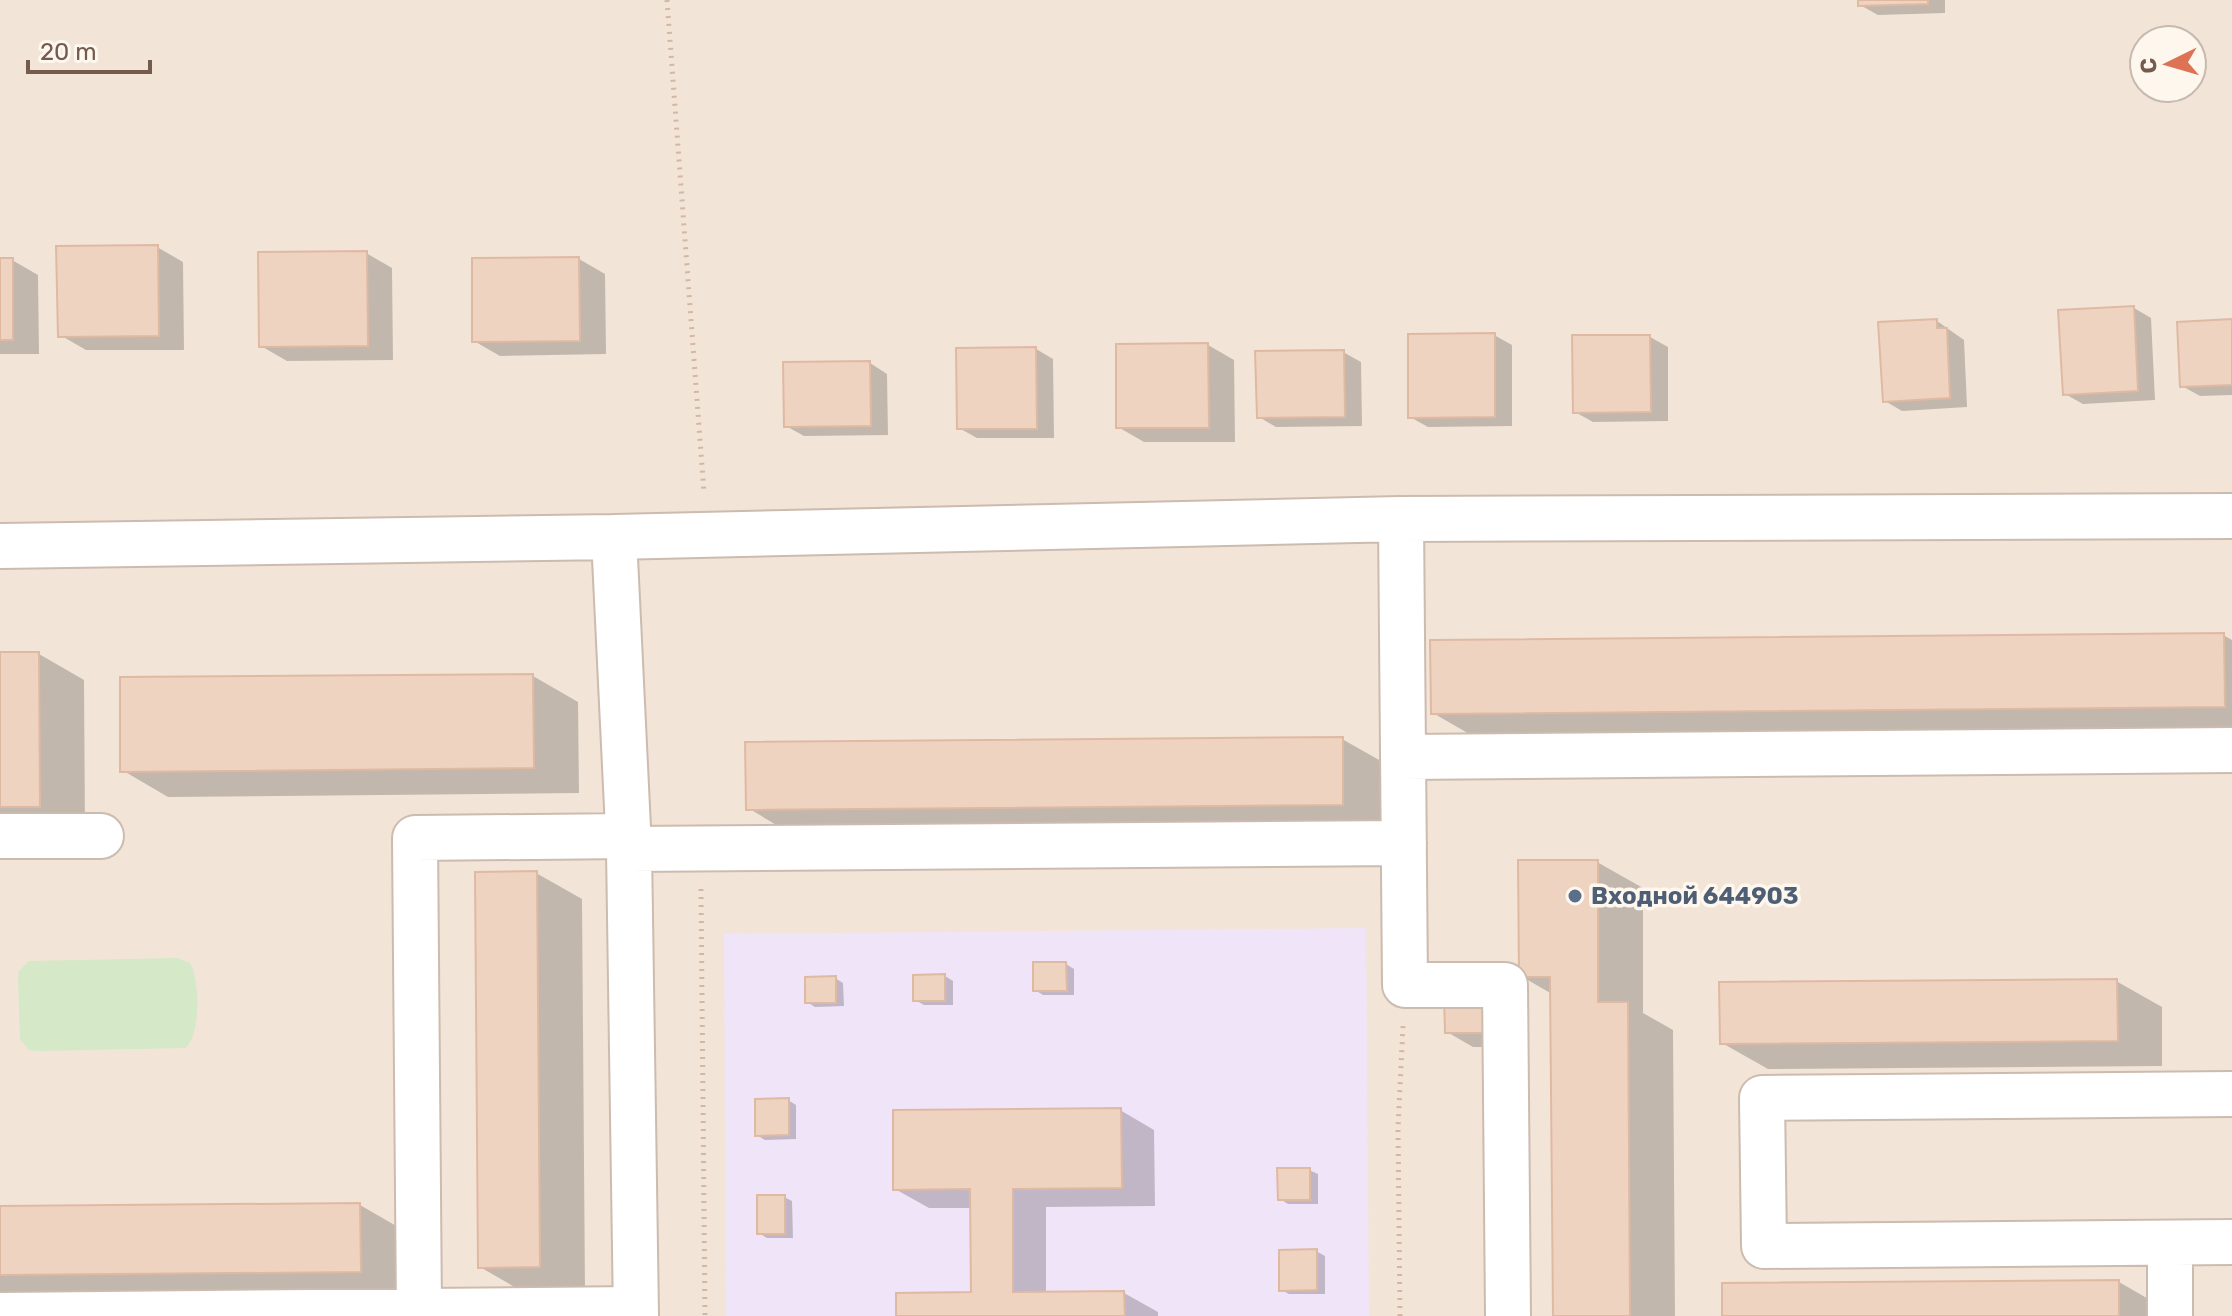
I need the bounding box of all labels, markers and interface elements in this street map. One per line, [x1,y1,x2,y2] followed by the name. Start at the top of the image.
[28,24,150,74] scale bar
[2128,24,2208,104] north arrow
[40,38,97,66] text: 20 m
[2134,57,2163,75] text: С
[1591,882,1799,910] place label: Входной 644903
[1566,887,1584,905] marker: Входной 644903

